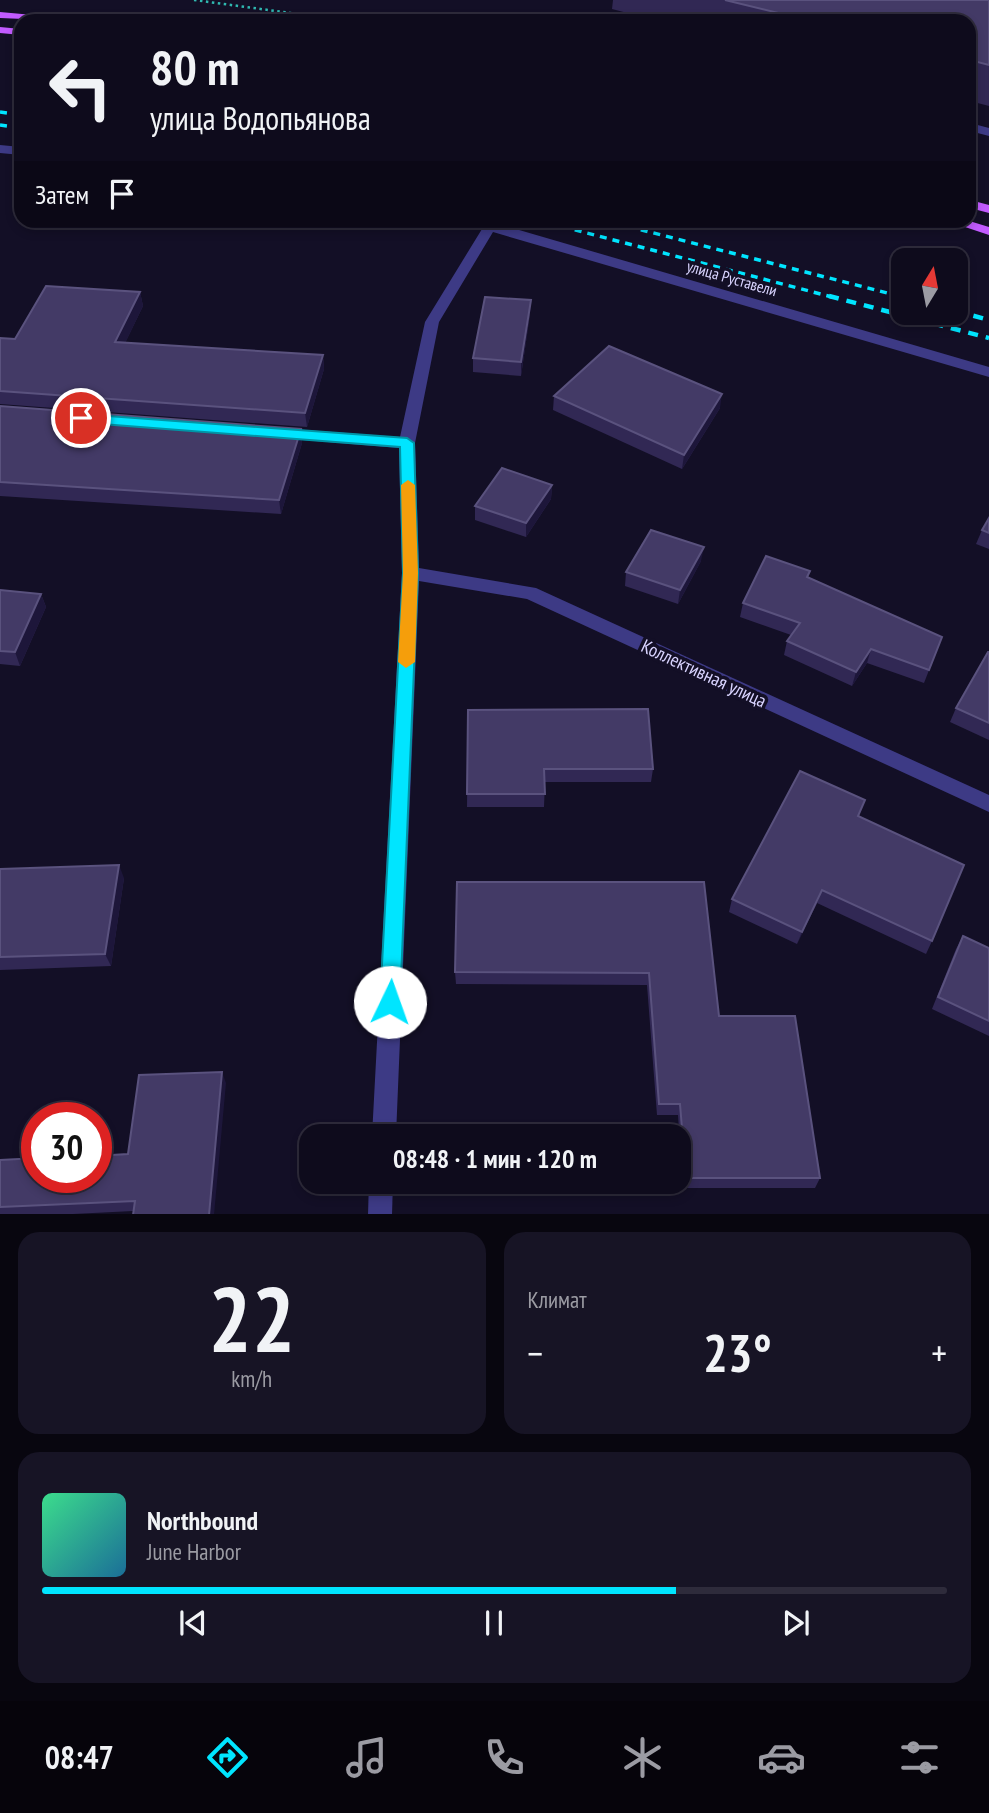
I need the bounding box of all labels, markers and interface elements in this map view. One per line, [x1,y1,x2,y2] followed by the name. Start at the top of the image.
[150,35,239,99] text: 80 m
[35,42,126,133] icon: left
[150,97,371,139] text: улица Водопьянова
[103,175,141,213] icon: arrive
[35,178,89,211] text: Затем
[891,248,968,326] north arrow
[891,248,968,325] map controls
[685,256,779,300] street label: улица Руставели
[51,388,111,448] pin
[62,399,100,437] icon: arrive
[638,633,770,713] street label: Коллективная улица
[353,965,427,1039] position arrow
[21,1102,112,1193] speed limit sign: 30
[393,1142,597,1175] text: 08:48 · 1 мин · 120 m
[208,1259,295,1377] text: 22
[528,1285,587,1314] text: Климат
[703,1319,772,1386] text: 23°
[528,1328,543,1377] text: −
[931,1328,947,1377] text: +
[231,1364,272,1393] text: km/h
[147,1504,258,1537] text: Northbound
[147,1537,241,1566] text: June Harbor
[174,1604,212,1642] icon: previous
[475,1604,513,1642] icon: pause
[777,1604,815,1642] icon: next
[203,1733,252,1782] icon: directions
[342,1733,391,1782] icon: music
[480,1733,529,1782] icon: phone
[618,1733,667,1782] icon: climate
[757,1733,806,1782] icon: car
[895,1733,944,1782] icon: filters
[45,1736,114,1778] text: 08:47

